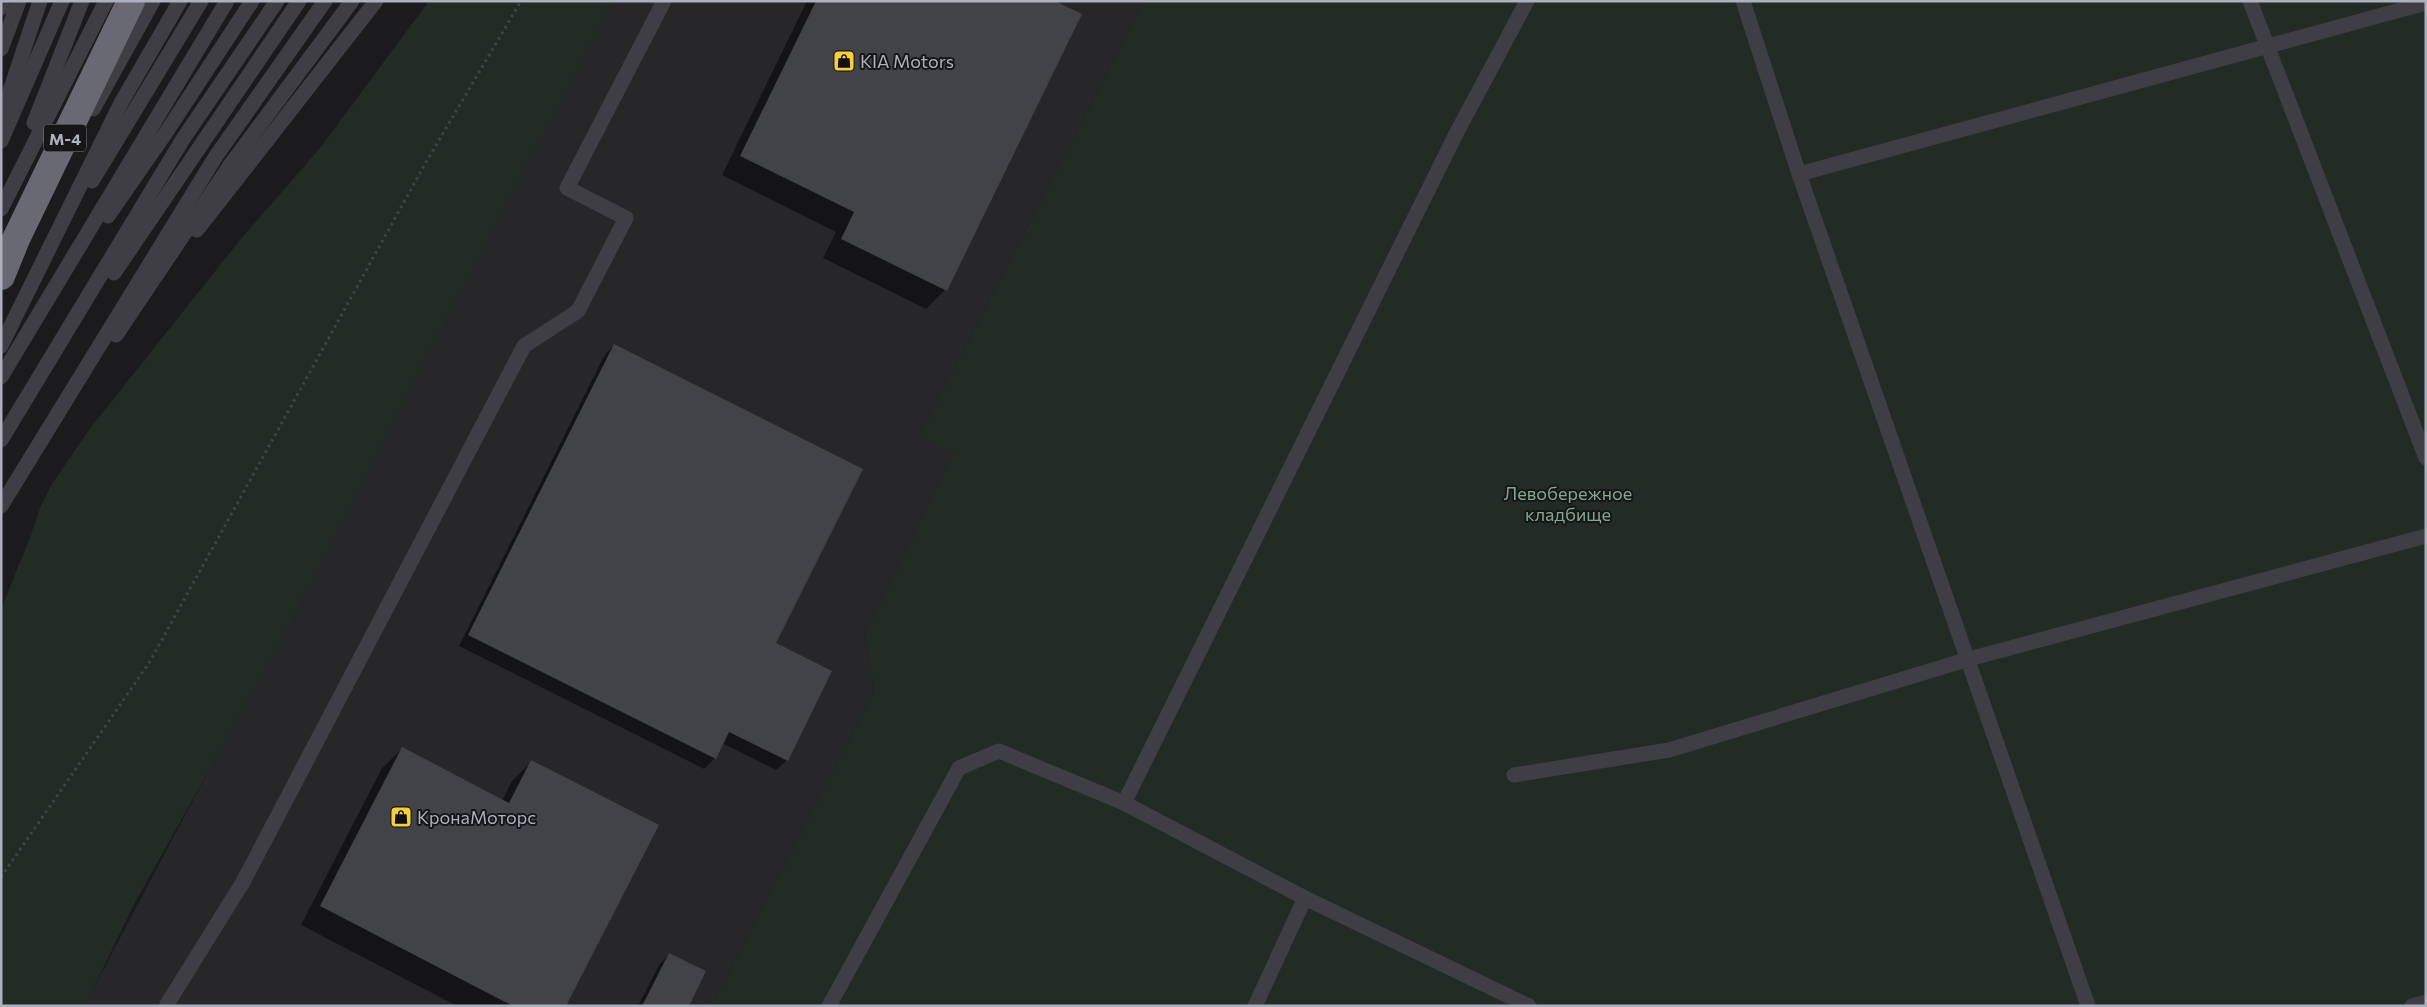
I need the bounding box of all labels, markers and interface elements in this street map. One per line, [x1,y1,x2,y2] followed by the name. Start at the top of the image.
[832,49,856,73] shop icon: KIA Motors
[860,50,954,72] place label: KIA Motors
[44,125,86,152] road number: М-4
[1504,482,1632,525] park label: Левобережное кладбище
[389,805,413,829] shop icon: КронаМоторс
[417,806,536,828] place label: КронаМоторс

